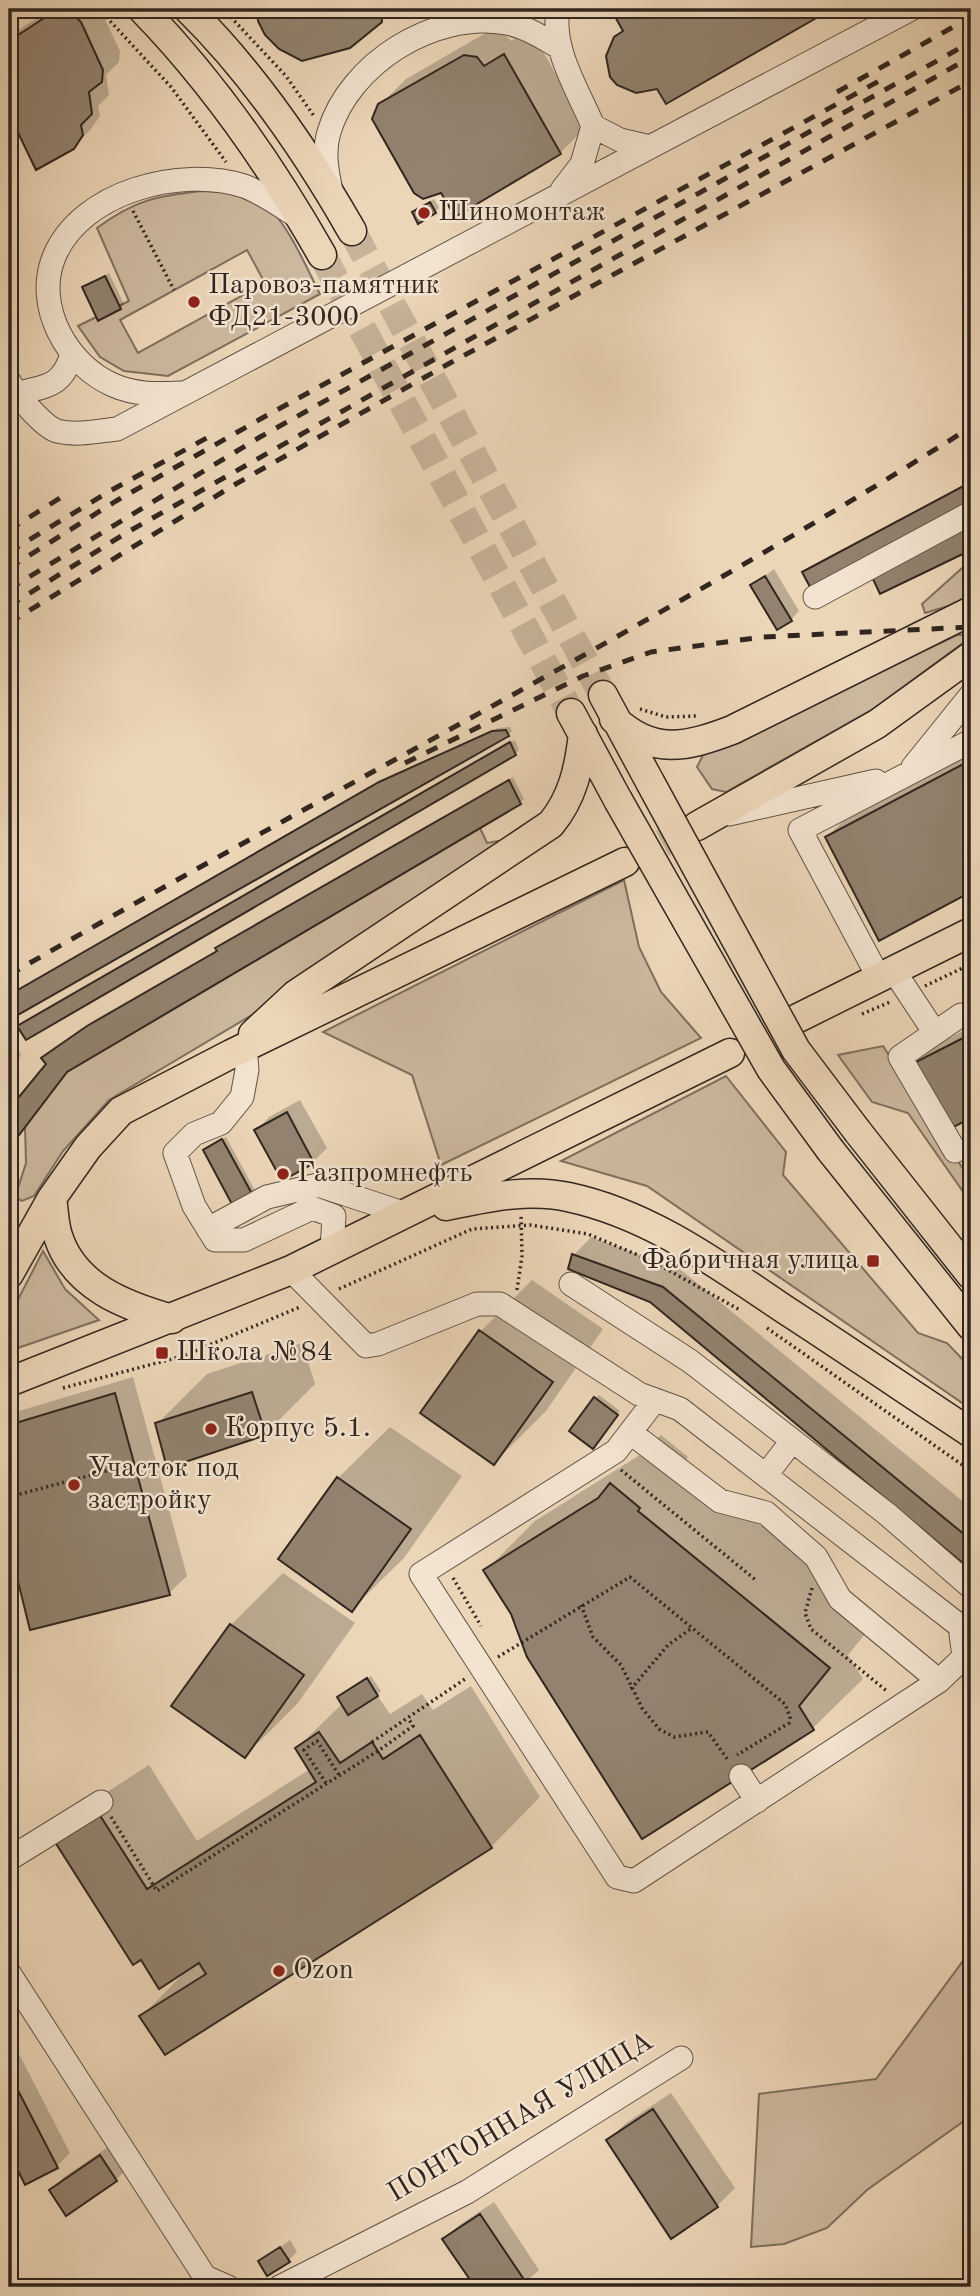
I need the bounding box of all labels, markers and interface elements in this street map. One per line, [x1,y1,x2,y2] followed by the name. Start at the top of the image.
[438,199,606,227] place label: Шиномонтаж
[416,205,432,221] marker: Шиномонтаж
[208,272,440,332] place label: Паровоз-памятник ФД21-3000
[186,294,202,310] marker: Паровоз-памятник ФД21-3000
[297,1160,473,1188] place label: Газпромнефть
[275,1166,291,1182] marker: Газпромнефть
[641,1247,859,1275] place label: Фабричная улица
[865,1253,881,1269] marker: Фабричная улица
[176,1339,333,1367] place label: Школа №84
[154,1345,170,1361] marker: Школа №84
[225,1415,371,1443] place label: Корпус 5.1.
[203,1421,219,1437] marker: Корпус 5.1.
[88,1455,239,1515] place label: Участок под застройку
[66,1477,82,1493] marker: Участок под застройку
[293,1957,354,1985] place label: Ozon
[271,1963,287,1979] marker: Ozon
[384,2028,658,2208] street label: ПОНТОННАЯ УЛИЦА

